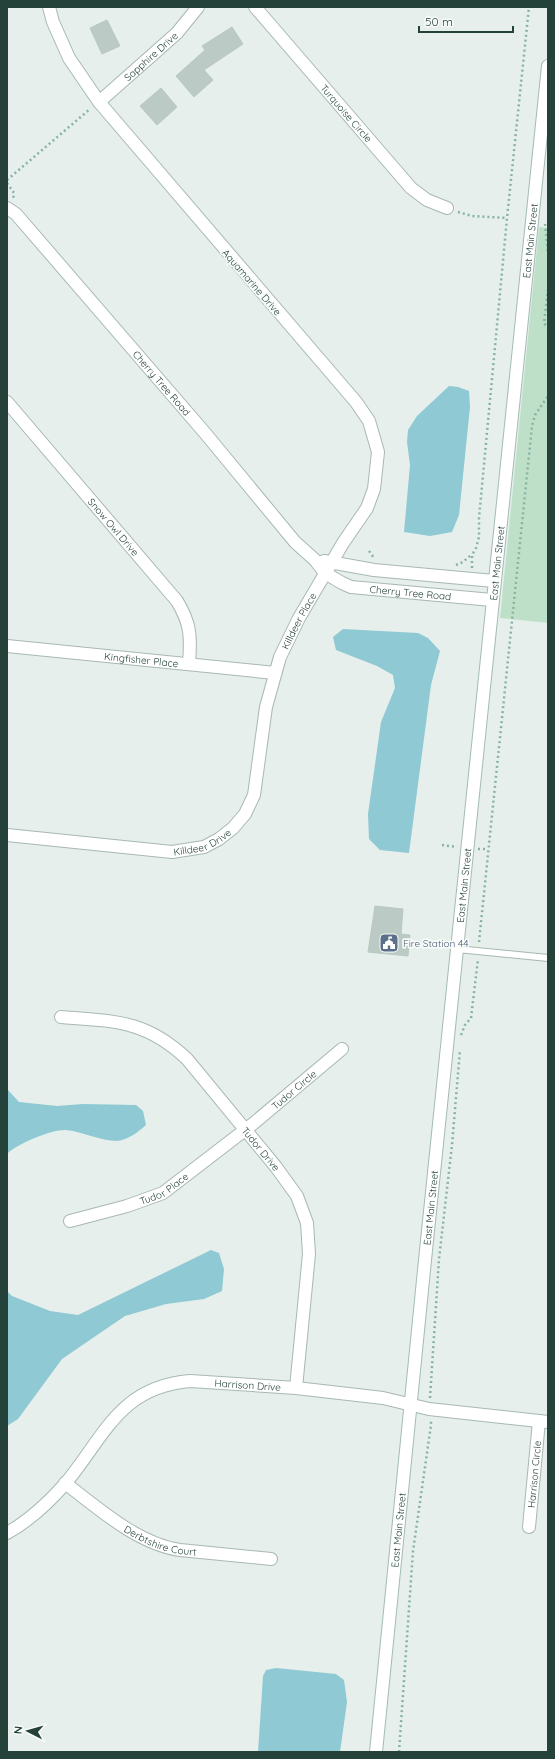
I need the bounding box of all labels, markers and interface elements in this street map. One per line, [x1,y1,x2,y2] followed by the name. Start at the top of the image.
[419,8,513,34] scale bar
[425,14,453,29] text: 50 m
[121,29,181,84] street label: Sapphire Drive
[317,82,375,145] street label: Turquoise Circle
[520,202,541,279] street label: East Main Street
[219,246,284,318] street label: Aquamarine Drive
[130,348,193,419] street label: Cherry Tree Road
[85,495,142,559] street label: Snow Owl Drive
[487,525,508,601] street label: East Main Street
[369,583,452,603] street label: Cherry Tree Road
[279,590,320,652] street label: Killdeer Place
[104,650,179,670] street label: Kingfisher Place
[172,826,234,859] street label: Killdeer Drive
[454,847,474,923] street label: East Main Street
[378,932,400,954] public building icon: Fire Station 44
[403,937,469,950] place label: Fire Station 44
[269,1067,319,1112] street label: Tudor Circle
[239,1124,283,1174] street label: Tudor Drive
[421,1169,441,1246] street label: East Main Street
[138,1170,191,1208] street label: Tudor Place
[214,1377,282,1394] street label: Harrison Drive
[525,1440,544,1509] street label: Harrison Circle
[388,1492,409,1568] street label: East Main Street
[121,1522,198,1559] street label: Derbtshire Court
[8,1711,48,1751] north arrow
[11,1725,25,1735] text: N

